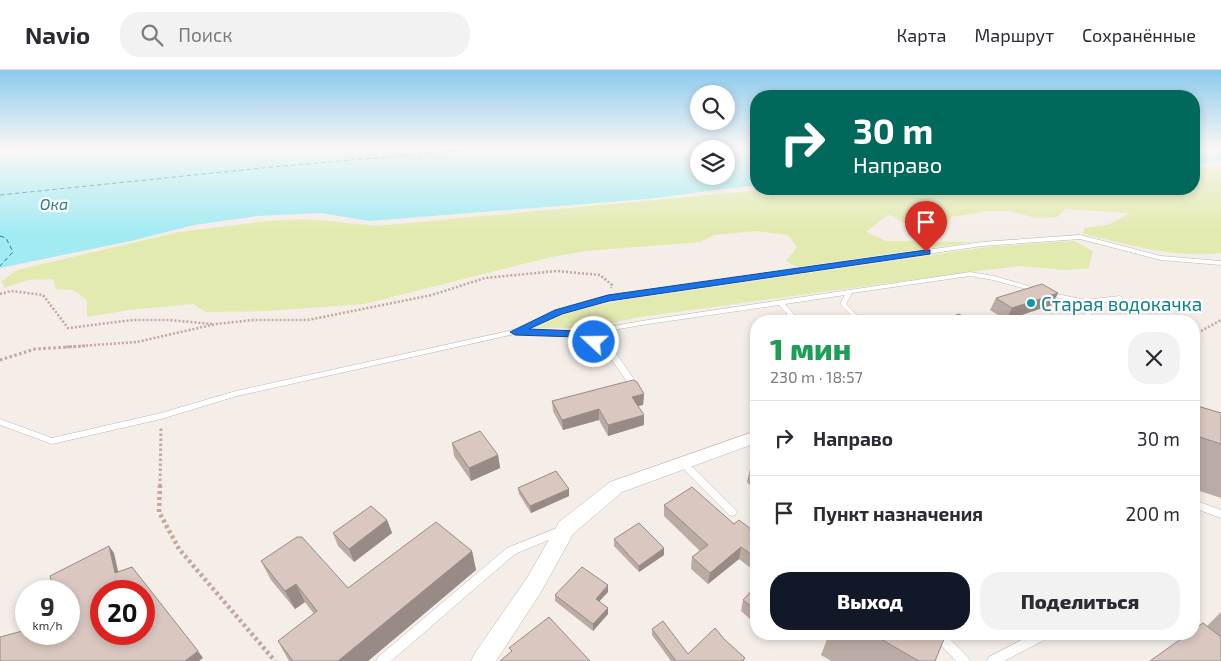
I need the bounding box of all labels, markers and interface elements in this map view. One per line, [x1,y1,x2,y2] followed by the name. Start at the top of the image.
[120,12,470,57] search box
[25,20,90,49] text: Navio
[138,21,166,49] icon: search
[178,23,233,46] text: Поиск
[896,24,946,46] text: Карта
[974,24,1054,46] text: Маршрут
[1082,24,1196,46] text: Сохранённые
[690,85,735,185] map controls
[690,85,735,130] button: search
[853,109,933,151] text: 30 m
[770,110,835,175] icon: right
[690,140,735,185] button: layers
[853,151,942,177] text: Направо
[40,194,68,213] water label: Ока
[905,201,947,252] pin
[912,208,940,236] icon: arrive
[1041,292,1202,315] place label: Старая водокачка
[1025,297,1037,309] marker: Старая водокачка
[567,315,619,367] position arrow
[770,330,851,366] text: 1 мин
[1128,332,1180,384] button: close
[770,367,863,386] text: 230 m · 18:57
[770,424,798,452] icon: right
[813,427,893,450] text: Направо
[1137,427,1180,450] text: 30 m
[770,499,798,527] icon: arrive
[813,502,983,525] text: Пункт назначения
[1126,502,1180,525] text: 200 m
[770,572,970,630] button: Выход
[980,572,1180,630] button: Поделиться
[90,580,155,645] speed limit sign: 20
[40,591,55,621] text: 9
[33,618,62,632] text: km/h

